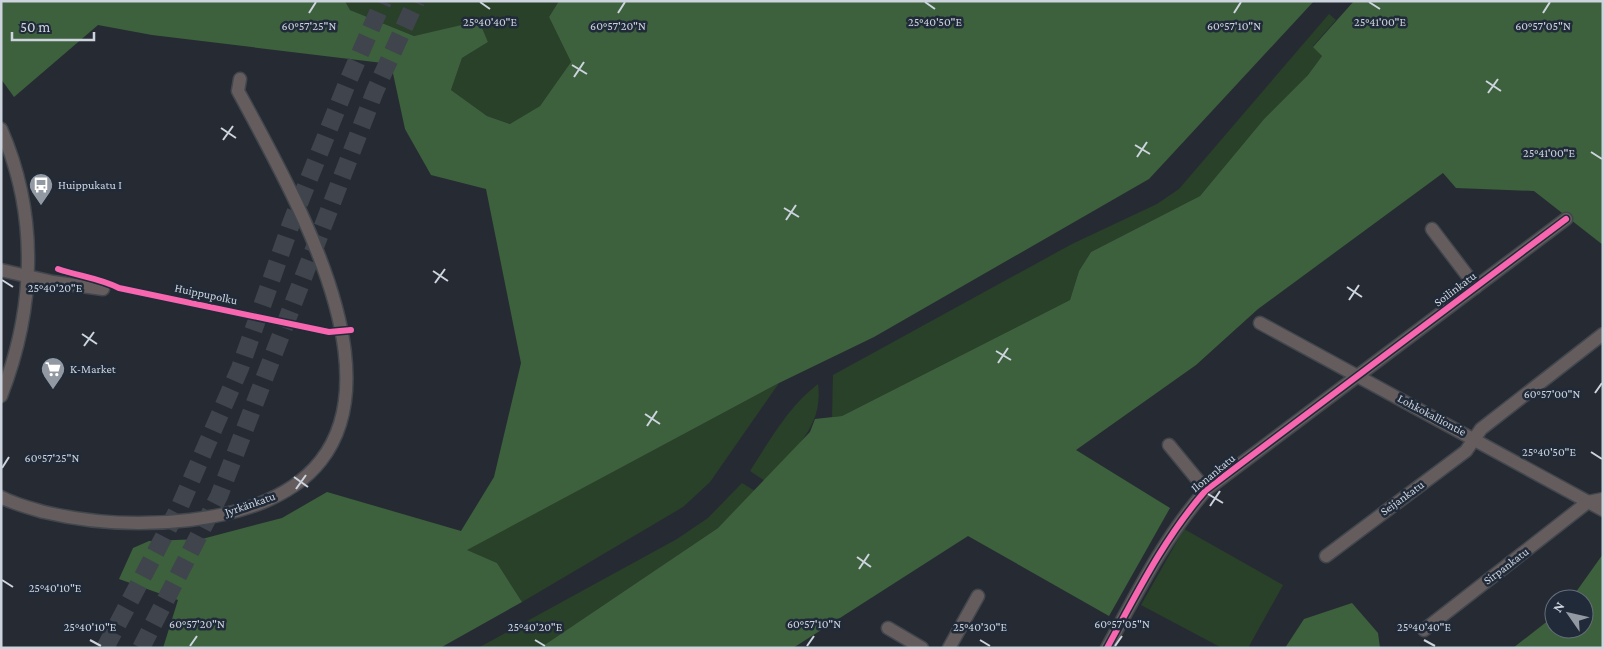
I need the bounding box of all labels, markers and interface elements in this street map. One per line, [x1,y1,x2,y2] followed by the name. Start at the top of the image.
[12,10,95,42] scale bar
[463,15,518,29] text: 25°40'40"E
[908,15,962,29] text: 25°40'50"E
[1354,15,1406,29] text: 25°41'00"E
[20,19,50,35] text: 50 m
[282,19,337,33] text: 60°57'25"N
[590,19,646,33] text: 60°57'20"N
[1207,19,1261,33] text: 60°57'10"N
[1515,19,1571,33] text: 60°57'05"N
[1523,146,1575,160] text: 25°41'00"E
[28,172,54,206] bus stop icon: Huippukatu I
[58,178,122,192] place label: Huippukatu I
[1431,268,1479,309] street label: Soilinkatu
[28,281,83,295] text: 25°40'20"E
[173,281,239,308] street label: Huippupolku
[40,356,66,390] supermarket icon: K-Market
[70,362,117,376] place label: K-Market
[1524,387,1580,401] text: 60°57'00"N
[1395,391,1469,439] street label: Lohkokalliontie
[1522,445,1576,459] text: 25°40'50"E
[25,451,80,465] text: 60°57'25"N
[1188,451,1238,495] street label: Ilonankatu
[1377,477,1427,519] street label: Seijankatu
[222,489,278,519] street label: Jyrkänkatu
[1481,544,1532,588] street label: Sirpankatu
[29,581,82,595] text: 25°40'10"E
[1544,589,1594,639] north arrow
[1549,598,1568,615] text: N
[169,617,225,631] text: 60°57'20"N
[787,617,841,631] text: 60°57'10"N
[1094,617,1150,631] text: 60°57'05"N
[64,620,117,634] text: 25°40'10"E
[508,620,563,634] text: 25°40'20"E
[953,620,1008,634] text: 25°40'30"E
[1397,620,1452,634] text: 25°40'40"E

